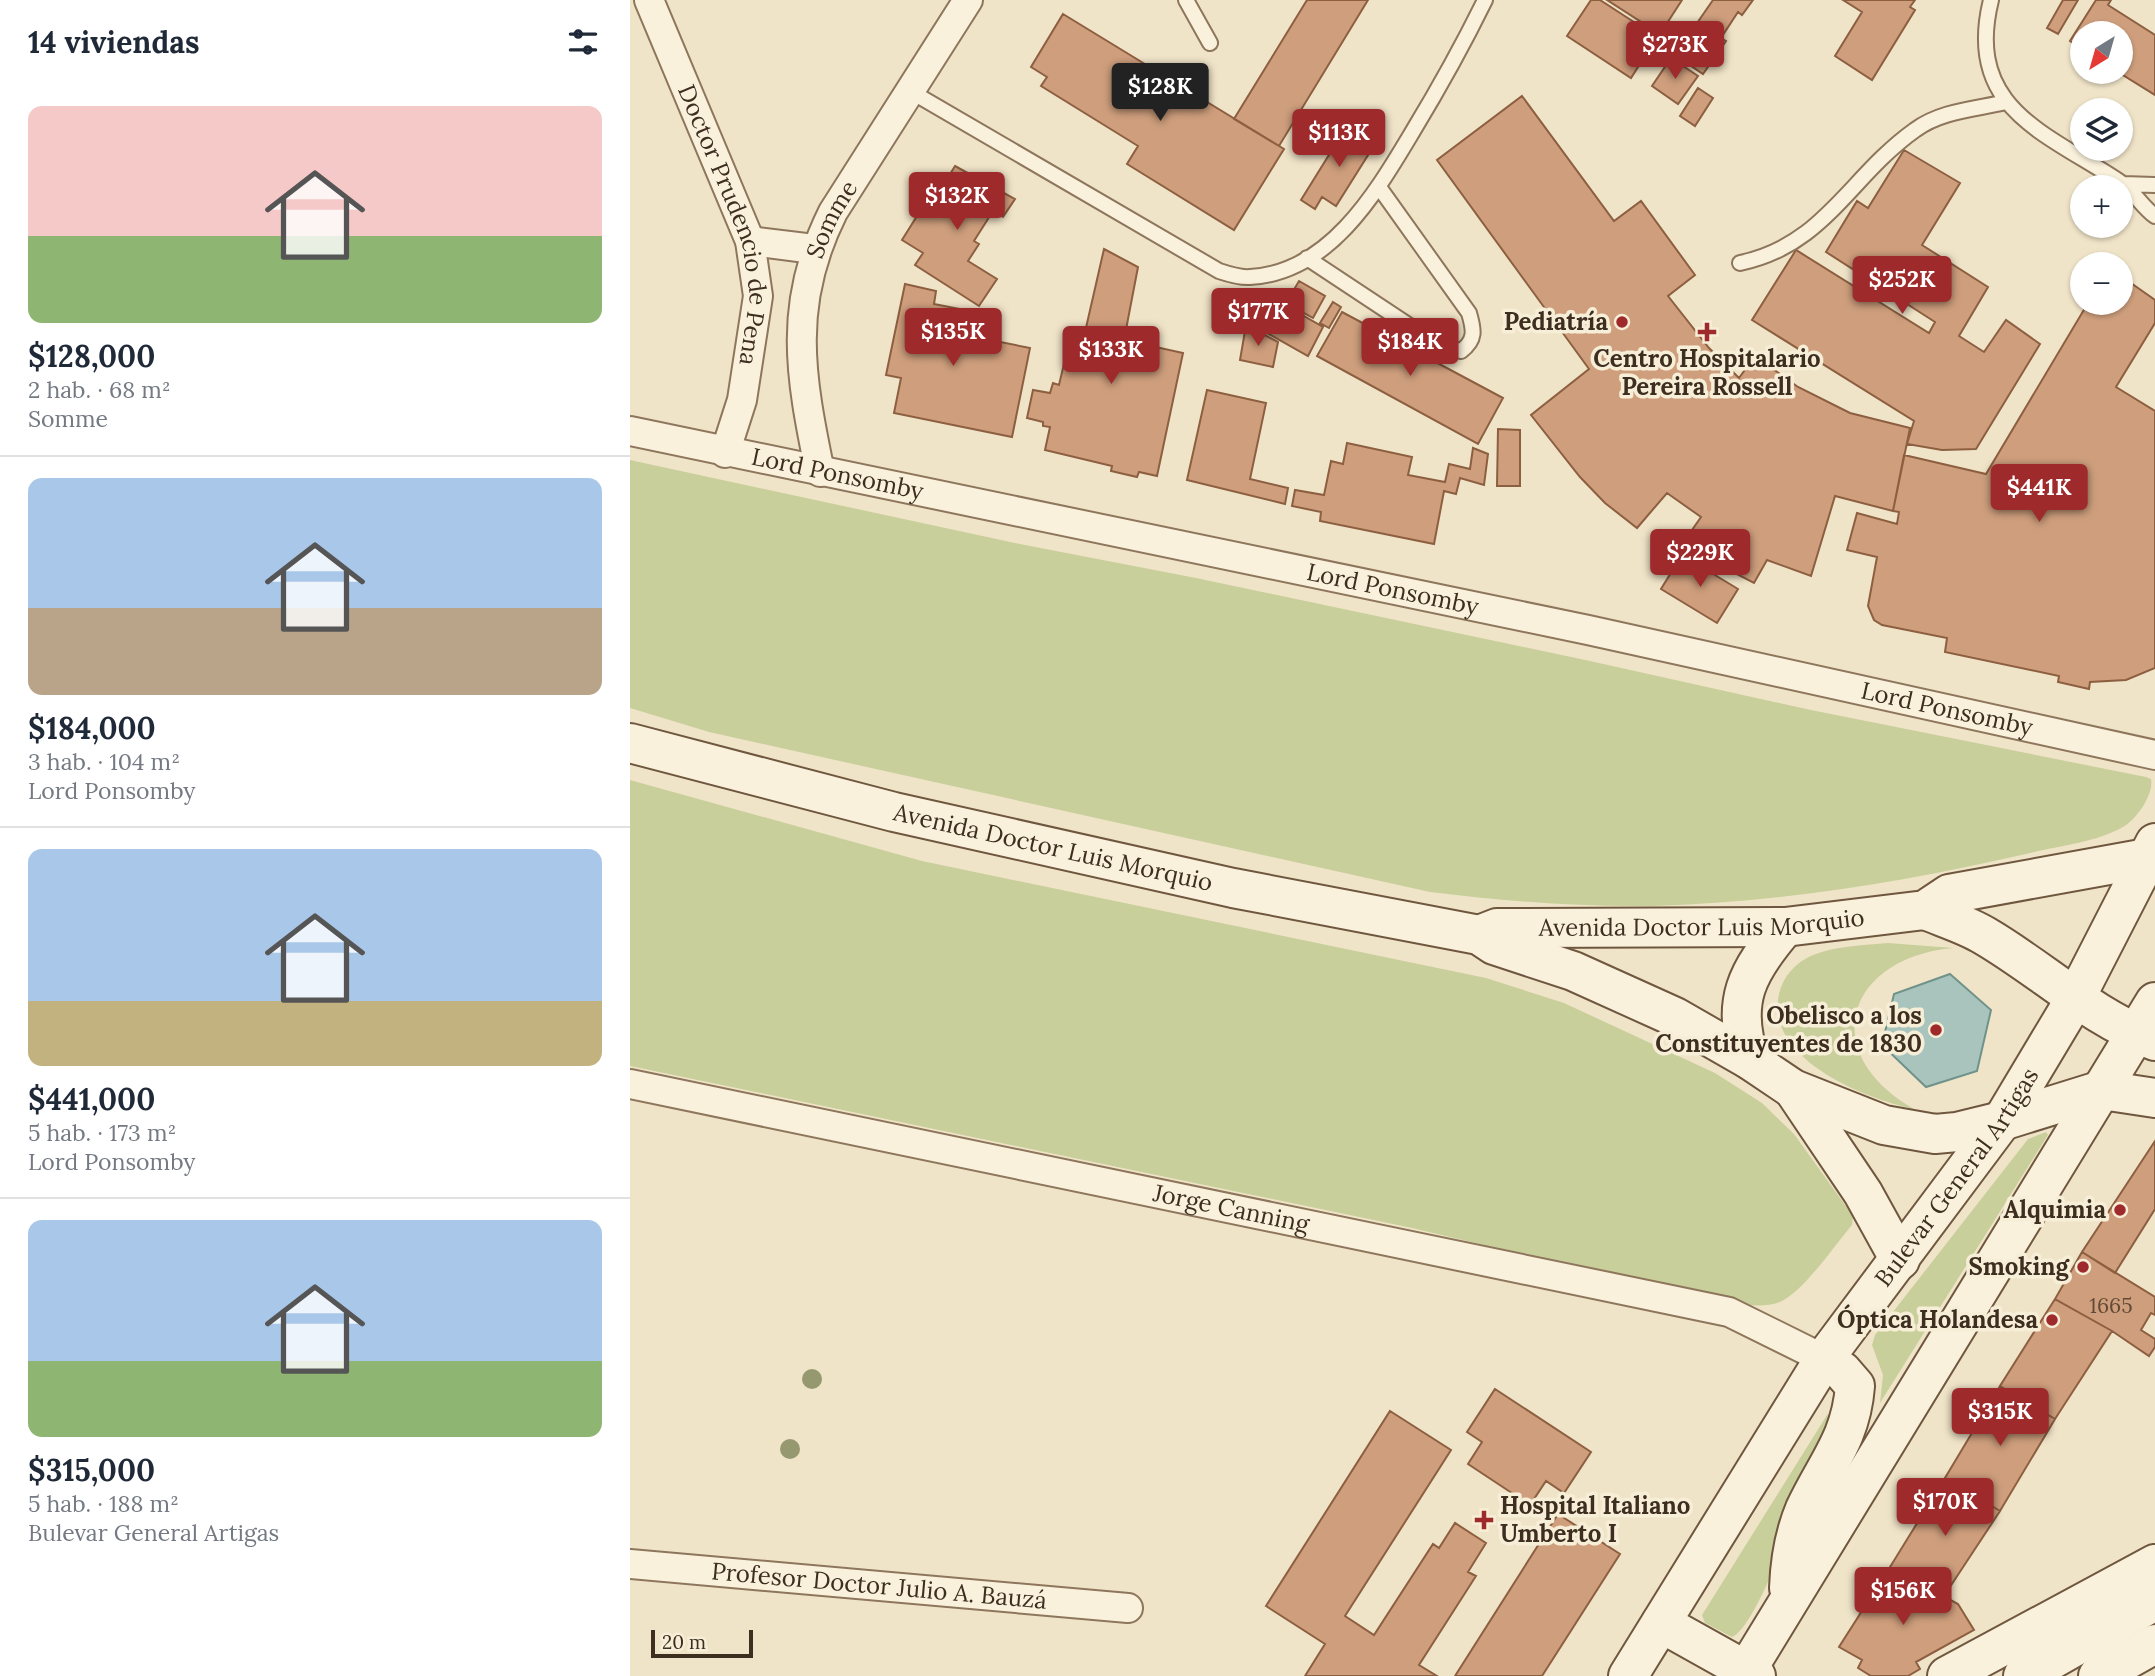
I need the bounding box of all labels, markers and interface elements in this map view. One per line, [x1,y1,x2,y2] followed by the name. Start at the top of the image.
[2070,21,2133,84] north arrow
[2070,21,2133,315] map controls
[1626,22,1724,81] pin: $273K
[28,23,200,61] text: 14 viviendas
[564,23,602,61] icon: filters
[1642,29,1708,58] text: $273K
[1111,64,1209,123] pin: $128K
[1128,71,1192,100] text: $128K
[671,80,774,368] street label: Doctor Prudencio de Pena
[2070,98,2133,161] button: layers
[1290,110,1388,169] pin: $113K
[1308,117,1370,146] text: $113K
[252,152,378,278] icon: home
[908,173,1006,232] pin: $132K
[799,174,864,262] street label: Somme
[2070,175,2133,238] button: +
[925,180,989,209] text: $132K
[2070,252,2133,315] button: −
[1853,256,1951,316] pin: $252K
[1869,264,1935,293] text: $252K
[1209,288,1307,348] pin: $177K
[1227,296,1289,325] text: $177K
[1504,306,1608,337] place label: Pediatría
[904,308,1002,368] pin: $135K
[1614,314,1630,330] marker: Pediatría
[921,316,985,345] text: $135K
[1361,318,1459,378] pin: $184K
[1697,322,1717,342] marker: Centro Hospitalario Pereira Rossell
[1062,326,1160,386] pin: $133K
[1378,326,1442,355] text: $184K
[1079,334,1144,363] text: $133K
[28,337,155,375] text: $128,000
[1593,343,1821,402] place label: Centro Hospitalario Pereira Rossell
[28,375,171,404] text: 2 hab. · 68 m²
[28,404,108,433] text: Somme
[749,441,927,507] street label: Lord Ponsomby
[1990,464,2088,524] pin: $441K
[2007,472,2071,501] text: $441K
[252,524,378,650] icon: home
[1651,530,1749,589] pin: $229K
[1666,537,1734,566] text: $229K
[1304,556,1482,622] street label: Lord Ponsomby
[1858,675,2036,743] street label: Lord Ponsomby
[28,709,156,747] text: $184,000
[28,747,180,776] text: 3 hab. · 104 m²
[28,776,196,805] text: Lord Ponsomby
[890,796,1216,898] street label: Avenida Doctor Luis Morquio
[252,895,378,1021] icon: home
[1538,902,1866,943] street label: Avenida Doctor Luis Morquio
[1655,1000,1922,1059] place label: Obelisco a los Constituyentes de 1830
[1928,1022,1944,1038] marker: Obelisco a los Constituyentes de 1830
[1868,1062,2045,1293] street label: Bulevar General Artigas
[28,1080,155,1118] text: $441,000
[28,1118,176,1147] text: 5 hab. · 173 m²
[28,1147,196,1176] text: Lord Ponsomby
[1150,1177,1313,1240] street label: Jorge Canning
[2004,1194,2106,1225] place label: Alquimia
[2112,1202,2128,1218] marker: Alquimia
[1969,1251,2071,1282] place label: Smoking
[2075,1259,2091,1275] marker: Smoking
[252,1266,378,1392] icon: home
[2089,1292,2133,1319] house number: 1665
[1837,1304,2038,1335] place label: Óptica Holandesa
[2044,1312,2060,1328] marker: Óptica Holandesa
[1951,1388,2049,1448] pin: $315K
[1968,1396,2032,1425] text: $315K
[28,1451,155,1489] text: $315,000
[1896,1478,1994,1538] pin: $170K
[1913,1486,1977,1515] text: $170K
[28,1489,179,1518] text: 5 hab. · 188 m²
[1500,1490,1690,1549] place label: Hospital Italiano Umberto I
[1474,1510,1494,1530] marker: Hospital Italiano Umberto I
[28,1518,279,1547] text: Bulevar General Artigas
[710,1555,1048,1616] street label: Profesor Doctor Julio A. Bauzá
[1854,1568,1952,1627] pin: $156K
[1871,1575,1935,1604] text: $156K
[651,1627,752,1659] scale bar
[662,1630,706,1654] text: 20 m

